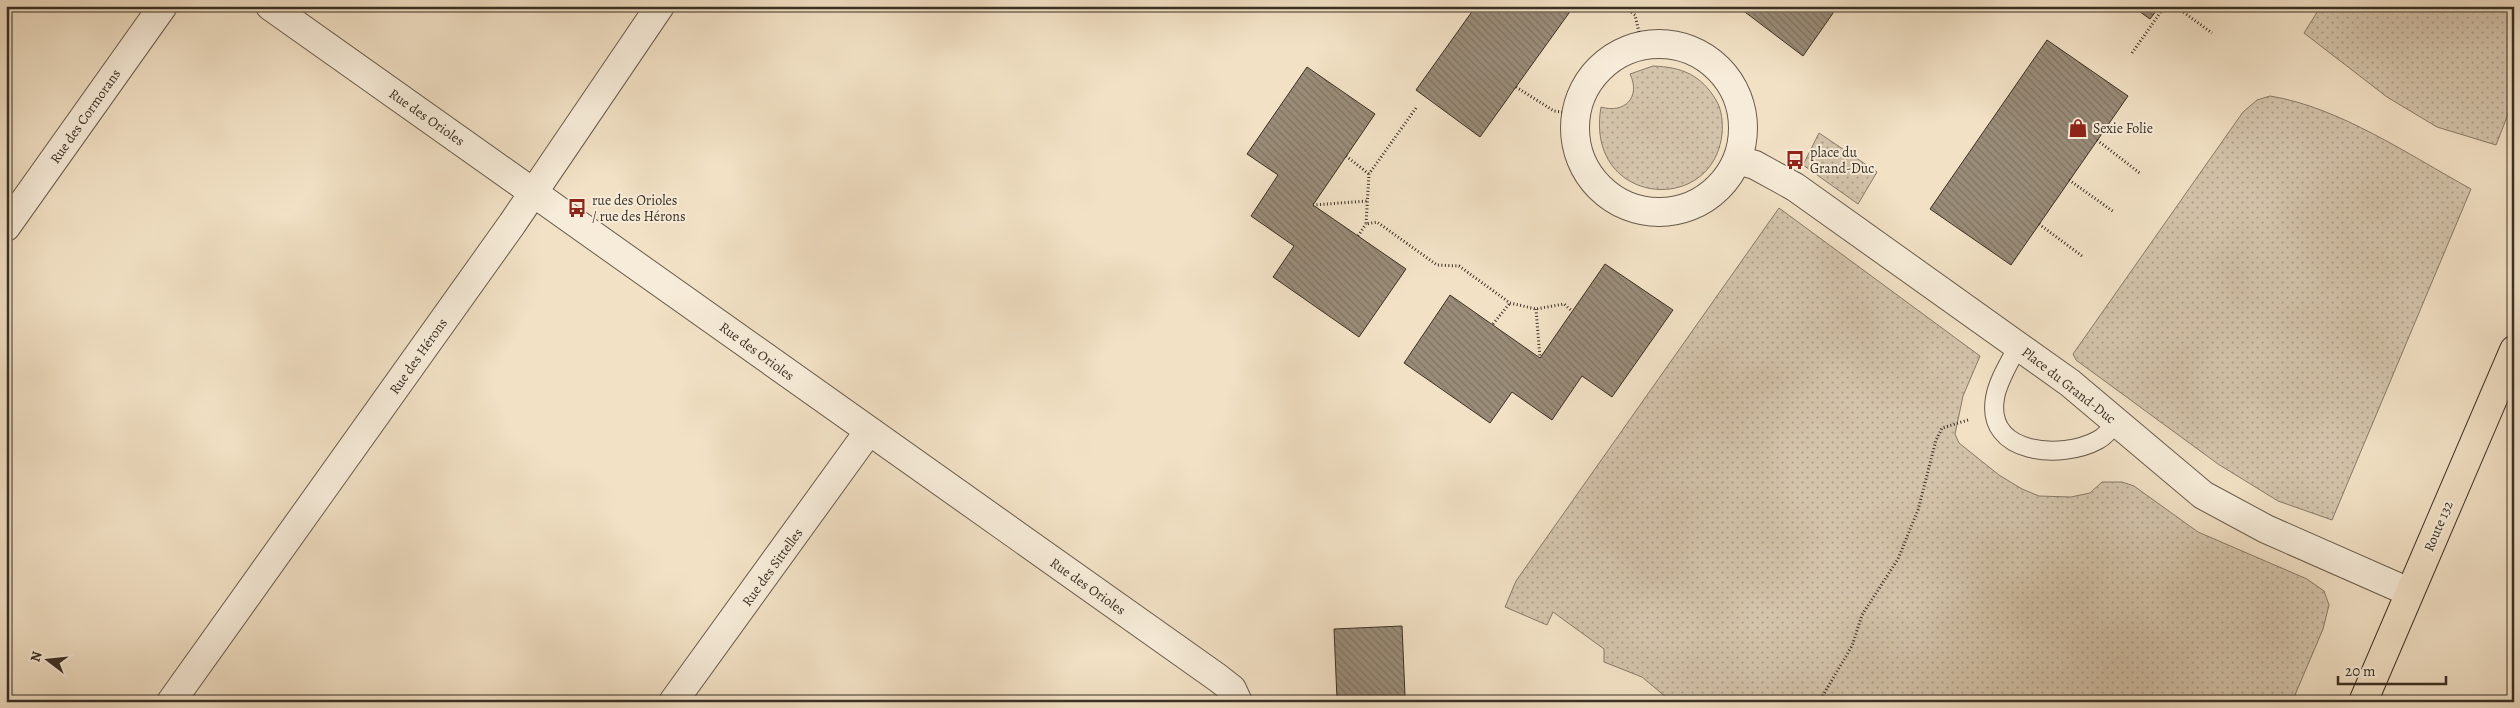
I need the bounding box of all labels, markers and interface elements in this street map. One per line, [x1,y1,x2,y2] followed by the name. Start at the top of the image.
[46,65,125,167] street label: Rue des Cormorans
[385,84,468,150] street label: Rue des Orioles
[2067,117,2089,139] shop icon: Sexie Folie
[2093,119,2153,138] place label: Sexie Folie
[1810,143,1874,178] place label: place du Grand-Duc
[1784,149,1806,171] bus stop icon: place du Grand-Duc
[592,191,686,226] place label: rue des Orioles / rue des Hérons
[566,197,588,219] bus stop icon: rue des Orioles / rue des Hérons
[385,314,452,398] street label: Rue des Hérons
[715,318,798,385] street label: Rue des Orioles
[2018,343,2120,428] street label: Place du Grand-Duc
[2419,497,2458,555] street label: Route 132
[738,524,807,610] street label: Rue des Sittelles
[1046,553,1129,619] street label: Rue des Orioles
[22,636,72,686] north arrow
[25,649,47,664] text: N
[2338,653,2445,685] scale bar
[2345,661,2376,681] text: 20 m

